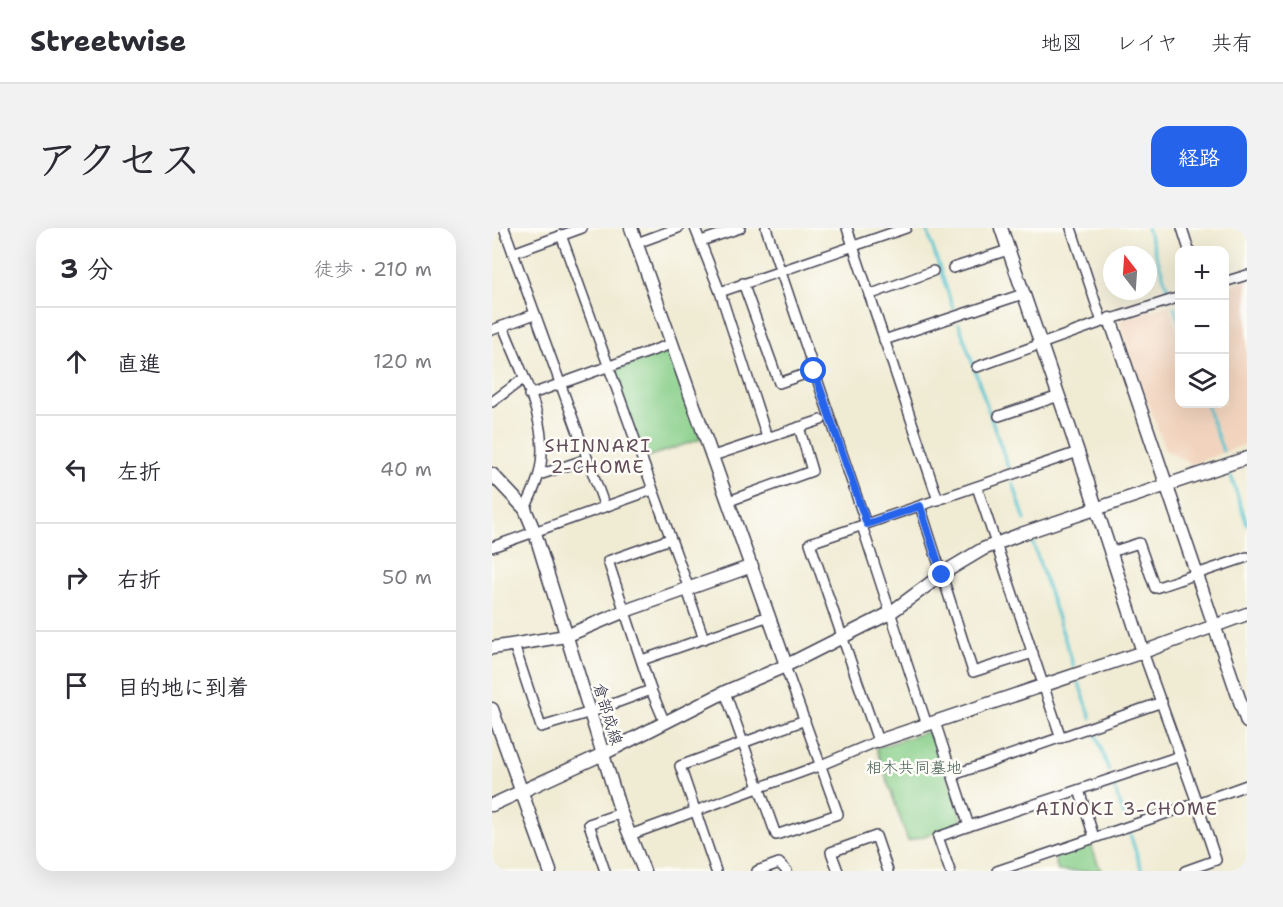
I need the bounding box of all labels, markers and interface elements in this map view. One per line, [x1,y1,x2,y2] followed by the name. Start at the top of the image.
[30,22,186,60] text: Streetwise
[1041,29,1083,57] text: 地図
[1116,29,1178,57] text: レイヤ
[1211,29,1253,57] text: 共有
[1151,126,1247,187] button: 経路
[36,131,201,187] text: アクセス
[1103,246,1157,300] north arrow
[1175,246,1229,408] map controls
[1175,246,1229,300] button: +
[60,251,113,286] text: 3 分
[314,256,432,282] text: 徒歩 · 210 m
[1175,300,1229,354] button: −
[60,345,93,378] icon: ahead
[373,348,432,374] text: 120 m
[117,349,161,378] text: 直進
[1175,354,1229,408] button: layers
[800,357,826,383] route start
[544,434,652,479] district label: SHINNARI 2-CHOME
[60,453,93,486] icon: left
[380,456,432,482] text: 40 m
[117,457,161,486] text: 左折
[60,561,93,594] icon: right
[928,561,954,587] route end
[382,564,432,590] text: 50 m
[117,565,161,594] text: 右折
[60,669,93,702] icon: arrive
[117,673,249,702] text: 目的地に到着
[589,680,627,748] street label: 倉部成線
[866,757,962,778] park label: 相木共同墓地
[1036,797,1218,821] district label: AINOKI 3-CHOME

